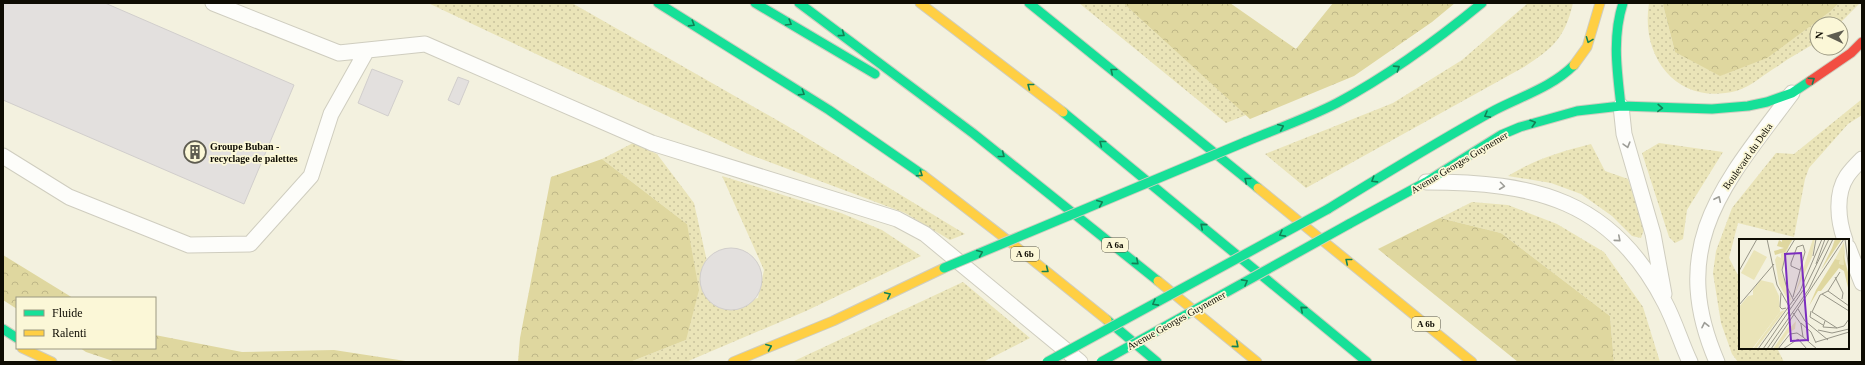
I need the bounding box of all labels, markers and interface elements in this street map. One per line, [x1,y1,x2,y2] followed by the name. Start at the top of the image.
[1809,16,1849,56] north arrow
[785,18,792,25] one-way arrow
[688,19,695,26] one-way arrow
[838,29,845,36] one-way arrow
[1813,31,1825,40] text: N
[1585,37,1593,44] one-way arrow
[1392,66,1399,73] one-way arrow
[1110,69,1118,76] one-way arrow
[1807,78,1814,85] one-way arrow
[1028,84,1035,91] one-way arrow
[798,88,805,96] one-way arrow
[1657,103,1663,112] one-way arrow
[1484,111,1491,118] one-way arrow
[1529,119,1536,128] one-way arrow
[1720,121,1775,192] street label: Boulevard du Delta
[1277,123,1284,131] one-way arrow
[1409,129,1510,196] street label: Avenue Georges Guynemer
[182,139,208,165] building icon: Groupe Buban - recyclage de palettes
[210,141,298,164] place label: Groupe Buban - recyclage de palettes
[1100,141,1107,148] one-way arrow
[1622,141,1631,148] one-way arrow
[997,151,1004,158] one-way arrow
[916,169,923,177] one-way arrow
[1371,175,1378,182] one-way arrow
[1245,177,1252,184] one-way arrow
[1499,182,1505,191] one-way arrow
[1713,196,1721,204] one-way arrow
[1096,199,1103,207] one-way arrow
[1200,223,1207,230] one-way arrow
[1279,230,1286,237] one-way arrow
[1614,234,1621,241] one-way arrow
[1102,238,1128,252] road number: A 6a
[1739,239,1849,349] inset map
[1011,247,1039,261] road number: A 6b
[975,250,983,258] one-way arrow
[1132,257,1139,264] one-way arrow
[1346,259,1353,266] one-way arrow
[1041,265,1048,272] one-way arrow
[1241,279,1248,286] one-way arrow
[1125,288,1228,352] street label: Avenue Georges Guynemer
[884,292,892,300] one-way arrow
[16,297,156,349] legend
[1152,298,1160,306] one-way arrow
[52,306,83,320] text: Fluide
[1300,306,1307,313] one-way arrow
[1412,317,1440,331] road number: A 6b
[1701,322,1709,328] one-way arrow
[52,326,87,340] text: Ralenti
[1232,341,1239,348] one-way arrow
[766,344,773,352] one-way arrow

